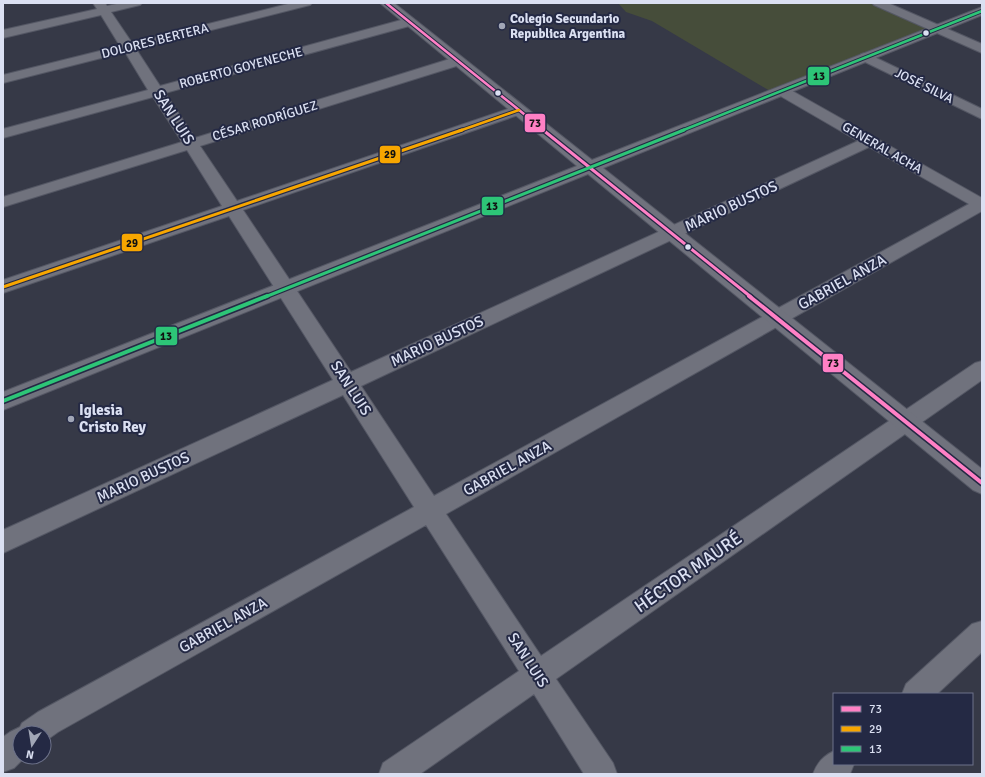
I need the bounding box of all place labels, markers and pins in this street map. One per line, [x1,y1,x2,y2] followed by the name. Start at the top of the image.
[510,11,626,42] place label: Colegio Secundario Republica Argentina
[497,21,507,31] marker: Colegio Secundario Republica Argentina
[921,28,931,38] unlabelled marker
[493,88,503,98] unlabelled marker
[683,242,693,252] unlabelled marker
[79,401,147,436] place label: Iglesia Cristo Rey
[66,414,76,424] marker: Iglesia Cristo Rey

